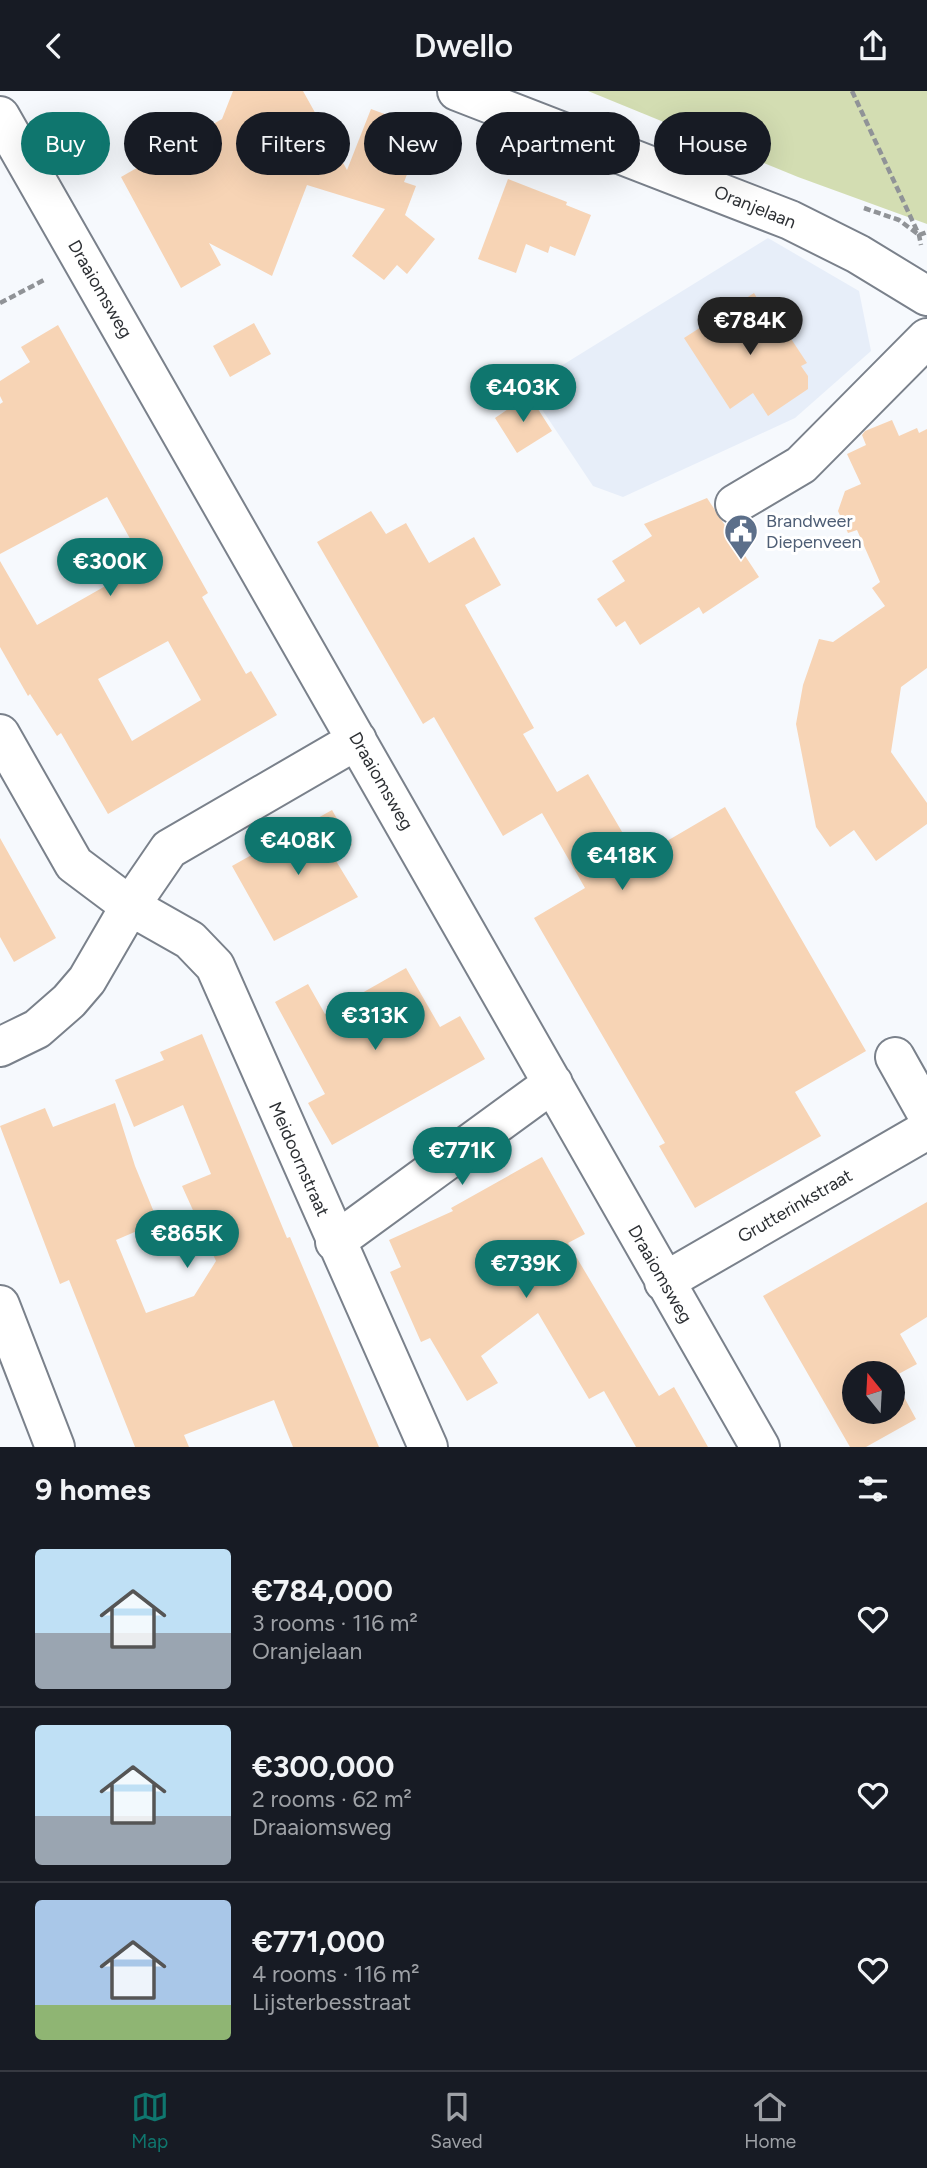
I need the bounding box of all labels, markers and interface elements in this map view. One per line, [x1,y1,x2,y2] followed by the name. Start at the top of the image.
[35,27,73,65] icon: back
[414,27,513,65] text: Dwello
[854,27,892,65] icon: share
[21,112,110,175] chip: Buy
[124,112,222,175] chip: Rent
[236,112,350,175] chip: Filters
[364,112,462,175] chip: New
[476,112,640,175] chip: Apartment
[654,112,771,175] chip: House
[711,181,799,233] street label: Oranjelaan
[63,236,137,342] street label: Draaiomsweg
[701,297,799,357] pin: €784K
[714,306,786,334] text: €784K
[474,365,572,424] pin: €403K
[486,373,560,401] text: €403K
[766,510,862,553] place label: Brandweer Diepenveen
[722,512,760,561] public building icon: Brandweer Diepenveen
[61,539,159,598] pin: €300K
[73,547,147,575] text: €300K
[344,728,418,834] street label: Draaiomsweg
[249,817,347,877] pin: €408K
[261,826,335,854] text: €408K
[573,833,671,892] pin: €418K
[587,841,657,869] text: €418K
[326,993,424,1052] pin: €313K
[342,1001,408,1029] text: €313K
[264,1098,334,1220] street label: Meidoornstraat
[413,1127,511,1187] pin: €771K
[429,1136,495,1164] text: €771K
[734,1164,856,1248] street label: Grutterinkstraat
[138,1211,236,1270] pin: €865K
[151,1219,223,1247] text: €865K
[623,1221,697,1327] street label: Draaiomsweg
[477,1241,575,1300] pin: €739K
[491,1249,561,1277] text: €739K
[842,1361,905,1425] north arrow
[842,1361,905,1424] map controls
[854,1470,892,1508] icon: filters
[35,1471,151,1508] text: 9 homes
[252,1572,393,1609] text: €784,000
[91,1577,175,1661] icon: home
[854,1600,892,1638] icon: heart
[252,1609,418,1637] text: 3 rooms · 116 m²
[252,1637,362,1665] text: Oranjelaan
[252,1748,394,1785] text: €300,000
[91,1753,175,1837] icon: home
[854,1776,892,1814] icon: heart
[252,1785,412,1813] text: 2 rooms · 62 m²
[252,1813,392,1841] text: Draaiomsweg
[252,1923,385,1960] text: €771,000
[91,1928,175,2012] icon: home
[854,1951,892,1989] icon: heart
[252,1960,420,1988] text: 4 rooms · 116 m²
[252,1988,411,2016] text: Lijsterbesstraat
[131,2088,169,2153] tab: Map
[430,2088,483,2153] tab: Saved
[744,2088,796,2153] tab: Home

